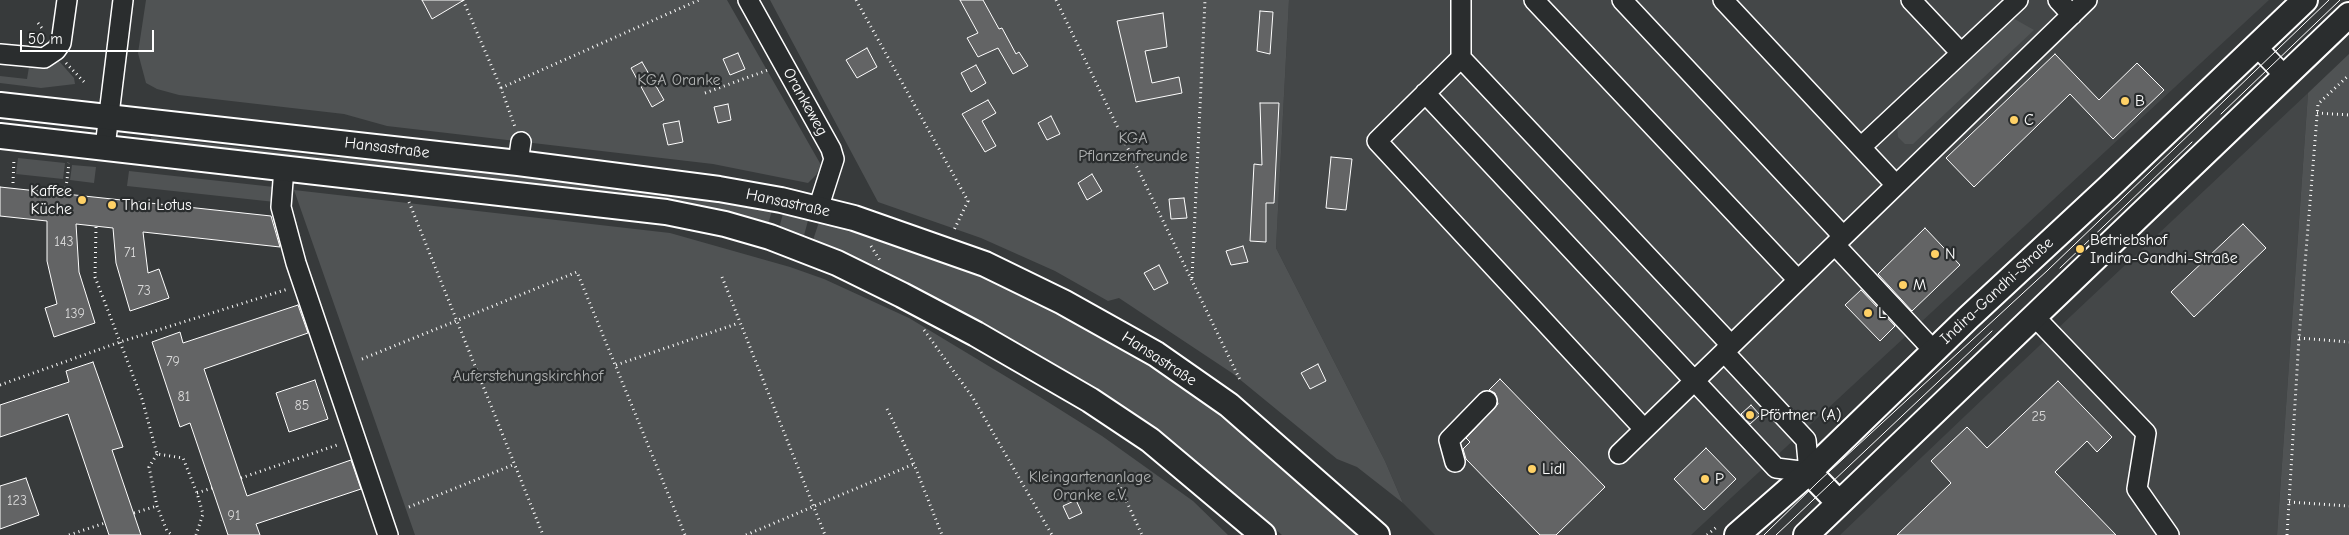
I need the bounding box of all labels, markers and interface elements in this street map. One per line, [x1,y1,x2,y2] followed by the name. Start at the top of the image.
[22,20,156,52] scale bar
[28,30,63,48] text: 50 m
[779,65,831,139] street label: Orankeweg
[637,70,721,90] park label: KGA Oranke
[2135,91,2145,111] place label: B
[2119,95,2131,107] marker: B
[2024,110,2034,130] place label: C
[2008,114,2020,126] marker: C
[1078,128,1188,166] park label: KGA Pflanzenfreunde
[343,133,431,163] street label: Hansastraße
[30,181,72,219] place label: Kaffee Küche
[744,185,832,221] street label: Hansastraße
[76,194,88,206] marker: Kaffee Küche
[122,195,192,215] place label: Thai Lotus
[106,199,118,211] marker: Thai Lotus
[2090,230,2238,268] place label: Betriebshof Indira-Gandhi-Straße
[54,234,74,250] house number: 143
[1936,234,2058,348] street label: Indira-Gandhi-Straße
[2074,243,2086,255] marker: Betriebshof Indira-Gandhi-Straße
[1945,244,1956,264] place label: N
[124,245,136,261] house number: 71
[1929,248,1941,260] marker: N
[1913,275,1926,295] place label: M
[1897,279,1909,291] marker: M
[137,283,151,299] house number: 73
[1878,303,1886,323] place label: L
[65,306,85,322] house number: 139
[1862,307,1874,319] marker: L
[1118,328,1200,390] street label: Hansastraße
[166,354,180,370] house number: 79
[453,366,603,386] park label: Auferstehungskirchhof
[178,389,190,405] house number: 81
[295,398,309,414] house number: 85
[1760,405,1841,425] place label: Pförtner (A)
[1744,409,1756,421] marker: Pförtner (A)
[2032,409,2046,425] house number: 25
[1542,459,1566,479] place label: Lidl
[1526,463,1538,475] marker: Lidl
[1029,467,1151,505] park label: Kleingartenanlage Oranke e.V.
[1715,469,1724,489] place label: P
[1699,473,1711,485] marker: P
[7,493,27,509] house number: 123
[228,508,240,524] house number: 91

